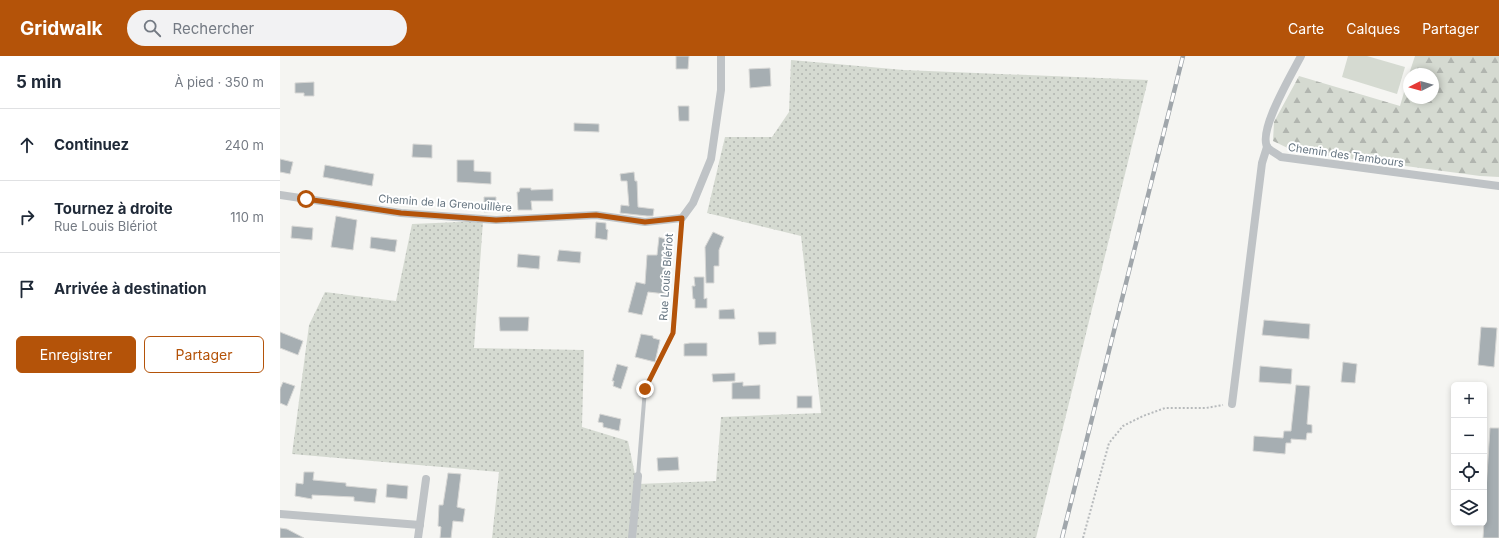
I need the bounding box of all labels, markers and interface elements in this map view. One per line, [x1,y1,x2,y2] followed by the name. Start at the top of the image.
[127,10,407,46] search box
[20,17,103,40] text: Gridwalk
[141,17,163,39] icon: search
[173,19,254,38] text: Rechercher
[1288,20,1324,37] text: Carte
[1346,20,1400,37] text: Calques
[1422,20,1479,37] text: Partager
[1403,68,1439,104] north arrow
[16,72,62,92] text: 5 min
[174,74,264,90] text: À pied · 350 m
[16,134,38,156] icon: ahead
[54,135,129,154] text: Continuez
[225,137,264,153] text: 240 m
[1287,140,1405,170] street label: Chemin des Tambours
[297,190,315,208] route start
[378,191,512,215] street label: Chemin de la Grenouillère
[54,199,173,218] text: Tournez à droite
[16,206,38,228] icon: right
[230,209,264,225] text: 110 m
[54,218,157,234] text: Rue Louis Blériot
[656,233,676,321] street label: Rue Louis Blériot
[16,278,38,300] icon: arrive
[54,279,207,298] text: Arrivée à destination
[16,336,136,373] button: Enregistrer
[144,336,264,373] button: Partager
[636,380,654,398] route end
[1451,382,1487,526] map controls
[1451,382,1487,418] button: +
[1451,418,1487,454] button: −
[1451,454,1487,490] button: locate
[1451,490,1487,526] button: layers

